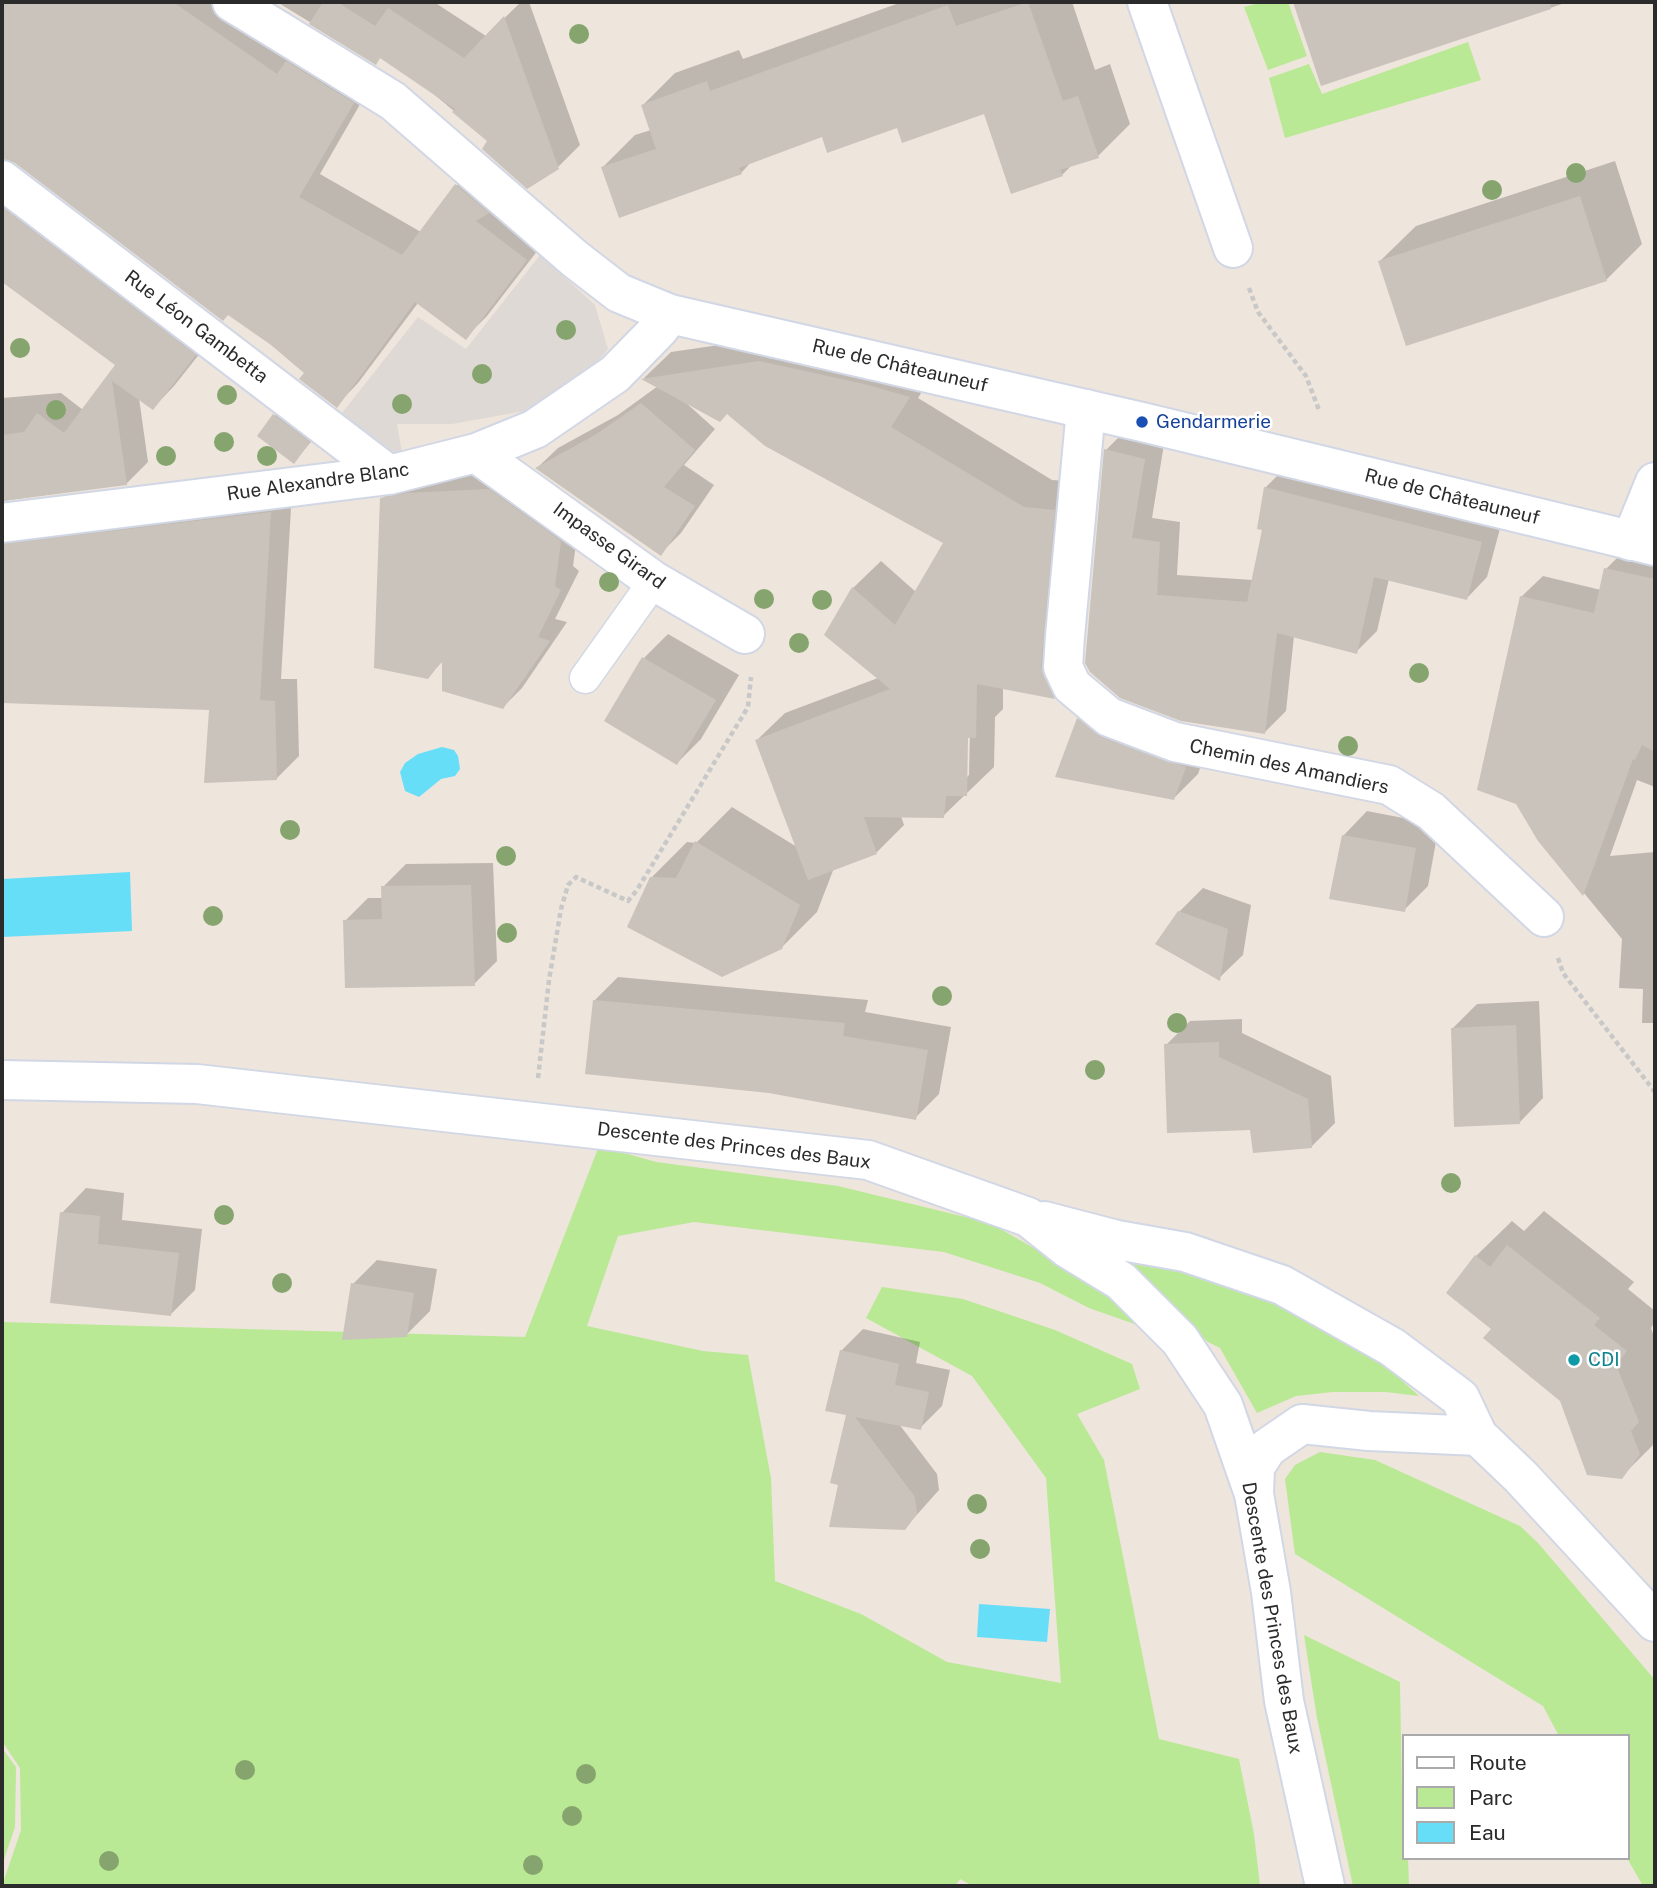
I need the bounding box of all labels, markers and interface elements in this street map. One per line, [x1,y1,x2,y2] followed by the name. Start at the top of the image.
[120,266,272,388] street label: Rue Léon Gambetta
[810,335,990,397] street label: Rue de Châteauneuf
[1156,411,1271,433] place label: Gendarmerie
[1134,414,1150,430] marker: Gendarmerie
[225,458,411,506] street label: Rue Alexandre Blanc
[1362,464,1542,530] street label: Rue de Châteauneuf
[549,498,669,594] street label: Impasse Girard
[1187,735,1391,799] street label: Chemin des Amandiers
[596,1118,872,1174] street label: Descente des Princes des Baux
[1588,1349,1620,1371] place label: CDI
[1566,1352,1582,1368] marker: CDI
[1237,1480,1307,1756] street label: Descente des Princes des Baux
[1402,1734,1629,1860] legend
[1469,1750,1527,1775] text: Route
[1469,1785,1513,1810] text: Parc
[1469,1820,1506,1845] text: Eau

